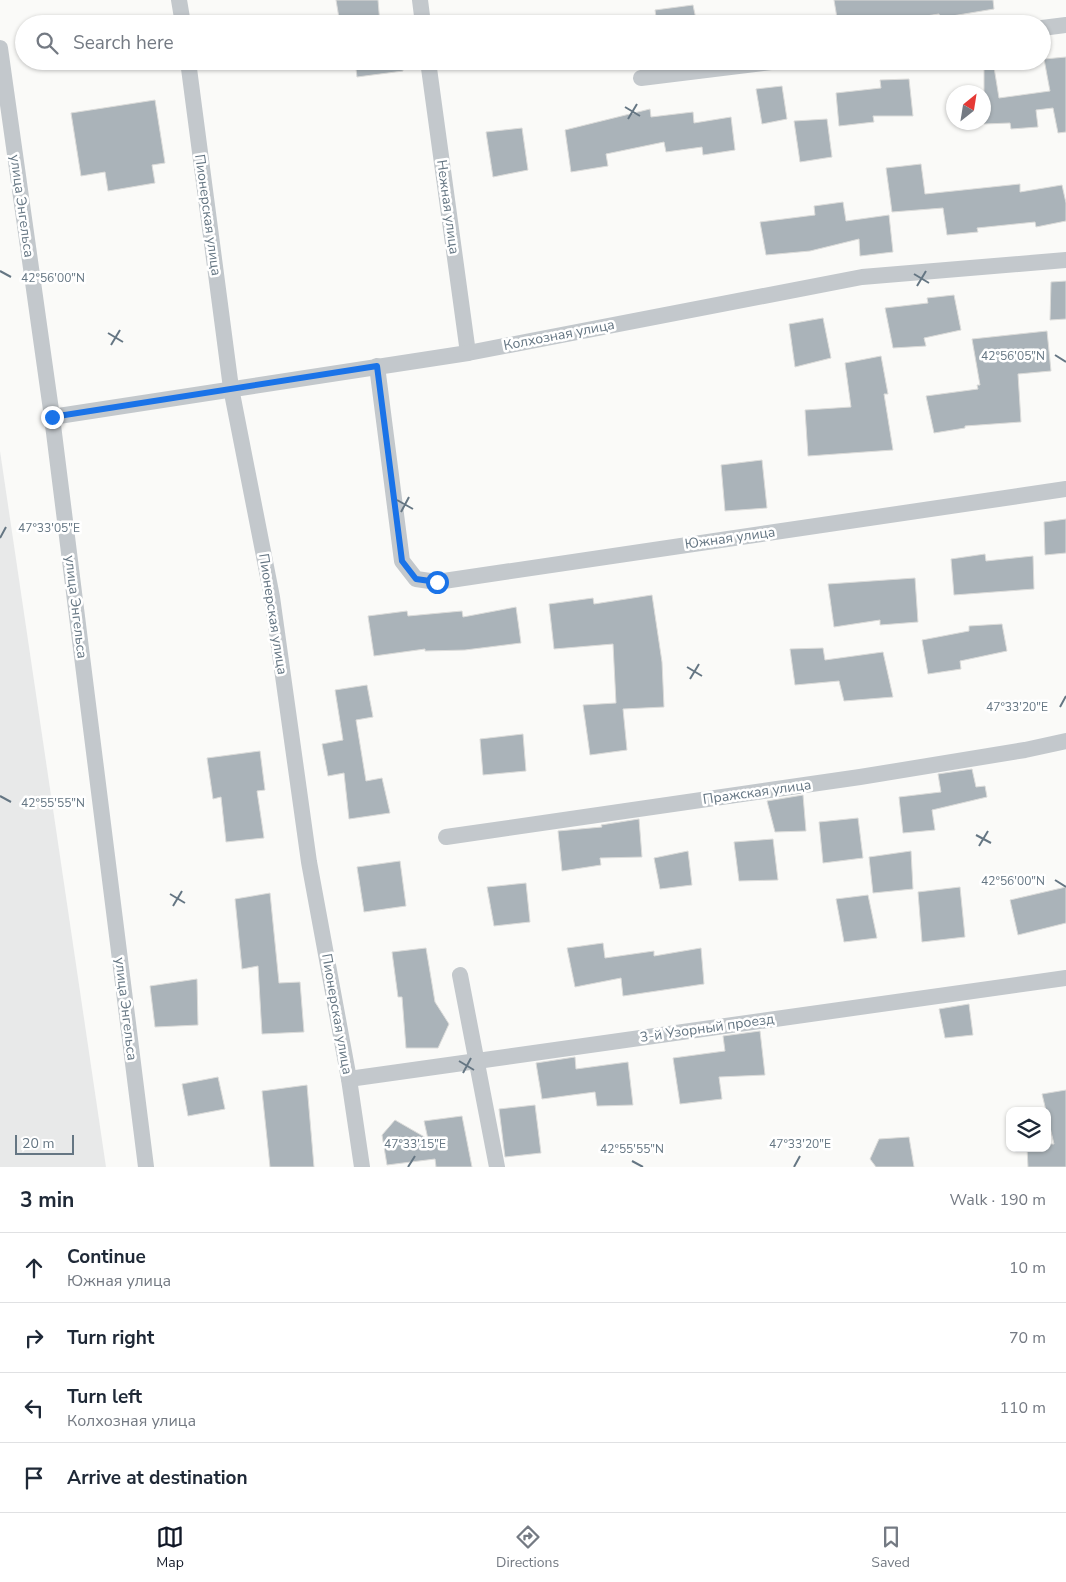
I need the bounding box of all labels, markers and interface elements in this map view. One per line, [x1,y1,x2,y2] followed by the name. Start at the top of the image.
[15,15,1051,70] search box
[33,29,61,57] icon: search
[73,30,174,56] text: Search here
[946,85,991,130] north arrow
[5,153,39,259] street label: улица Энгельса
[190,153,226,277] street label: Пионерская улица
[432,159,464,255] street label: Нежная улица
[21,270,85,286] text: 42°56'00"N
[502,315,616,355] street label: Колхозная улица
[981,348,1045,364] text: 42°56'05"N
[41,406,64,429] route end
[18,520,80,536] text: 47°33'05"E
[684,522,776,554] street label: Южная улица
[254,552,292,676] street label: Пионерская улица
[60,554,92,660] street label: улица Энгельса
[426,571,449,594] route start
[986,699,1048,715] text: 47°33'20"E
[702,775,812,809] street label: Пражская улица
[21,795,85,811] text: 42°55'55"N
[981,873,1045,889] text: 42°56'00"N
[317,952,357,1076] street label: Пионерская улица
[110,956,142,1062] street label: улица Энгельса
[639,1009,775,1047] street label: 3-й Узорный проезд
[1006,1107,1051,1152] map controls
[1006,1107,1051,1152] button: layers
[15,1132,74,1155] scale bar
[22,1134,54,1153] text: 20 m
[384,1136,446,1152] text: 47°33'15"E
[769,1136,831,1152] text: 47°33'20"E
[600,1141,664,1157] text: 42°55'55"N
[20,1186,74,1214] text: 3 min
[950,1189,1046,1211] text: Walk · 190 m
[67,1244,146,1270] text: Continue
[20,1254,48,1282] icon: ahead
[1009,1257,1046,1279] text: 10 m
[67,1270,171,1292] text: Южная улица
[20,1324,48,1352] icon: right
[67,1325,154,1351] text: Turn right
[1009,1327,1046,1349] text: 70 m
[67,1384,142,1410] text: Turn left
[20,1394,48,1422] icon: left
[999,1397,1046,1419] text: 110 m
[67,1410,196,1432] text: Колхозная улица
[20,1464,48,1492] icon: arrive
[67,1465,248,1491] text: Arrive at destination
[156,1523,184,1572] tab: Map
[496,1523,559,1572] tab: Directions
[871,1523,910,1572] tab: Saved

